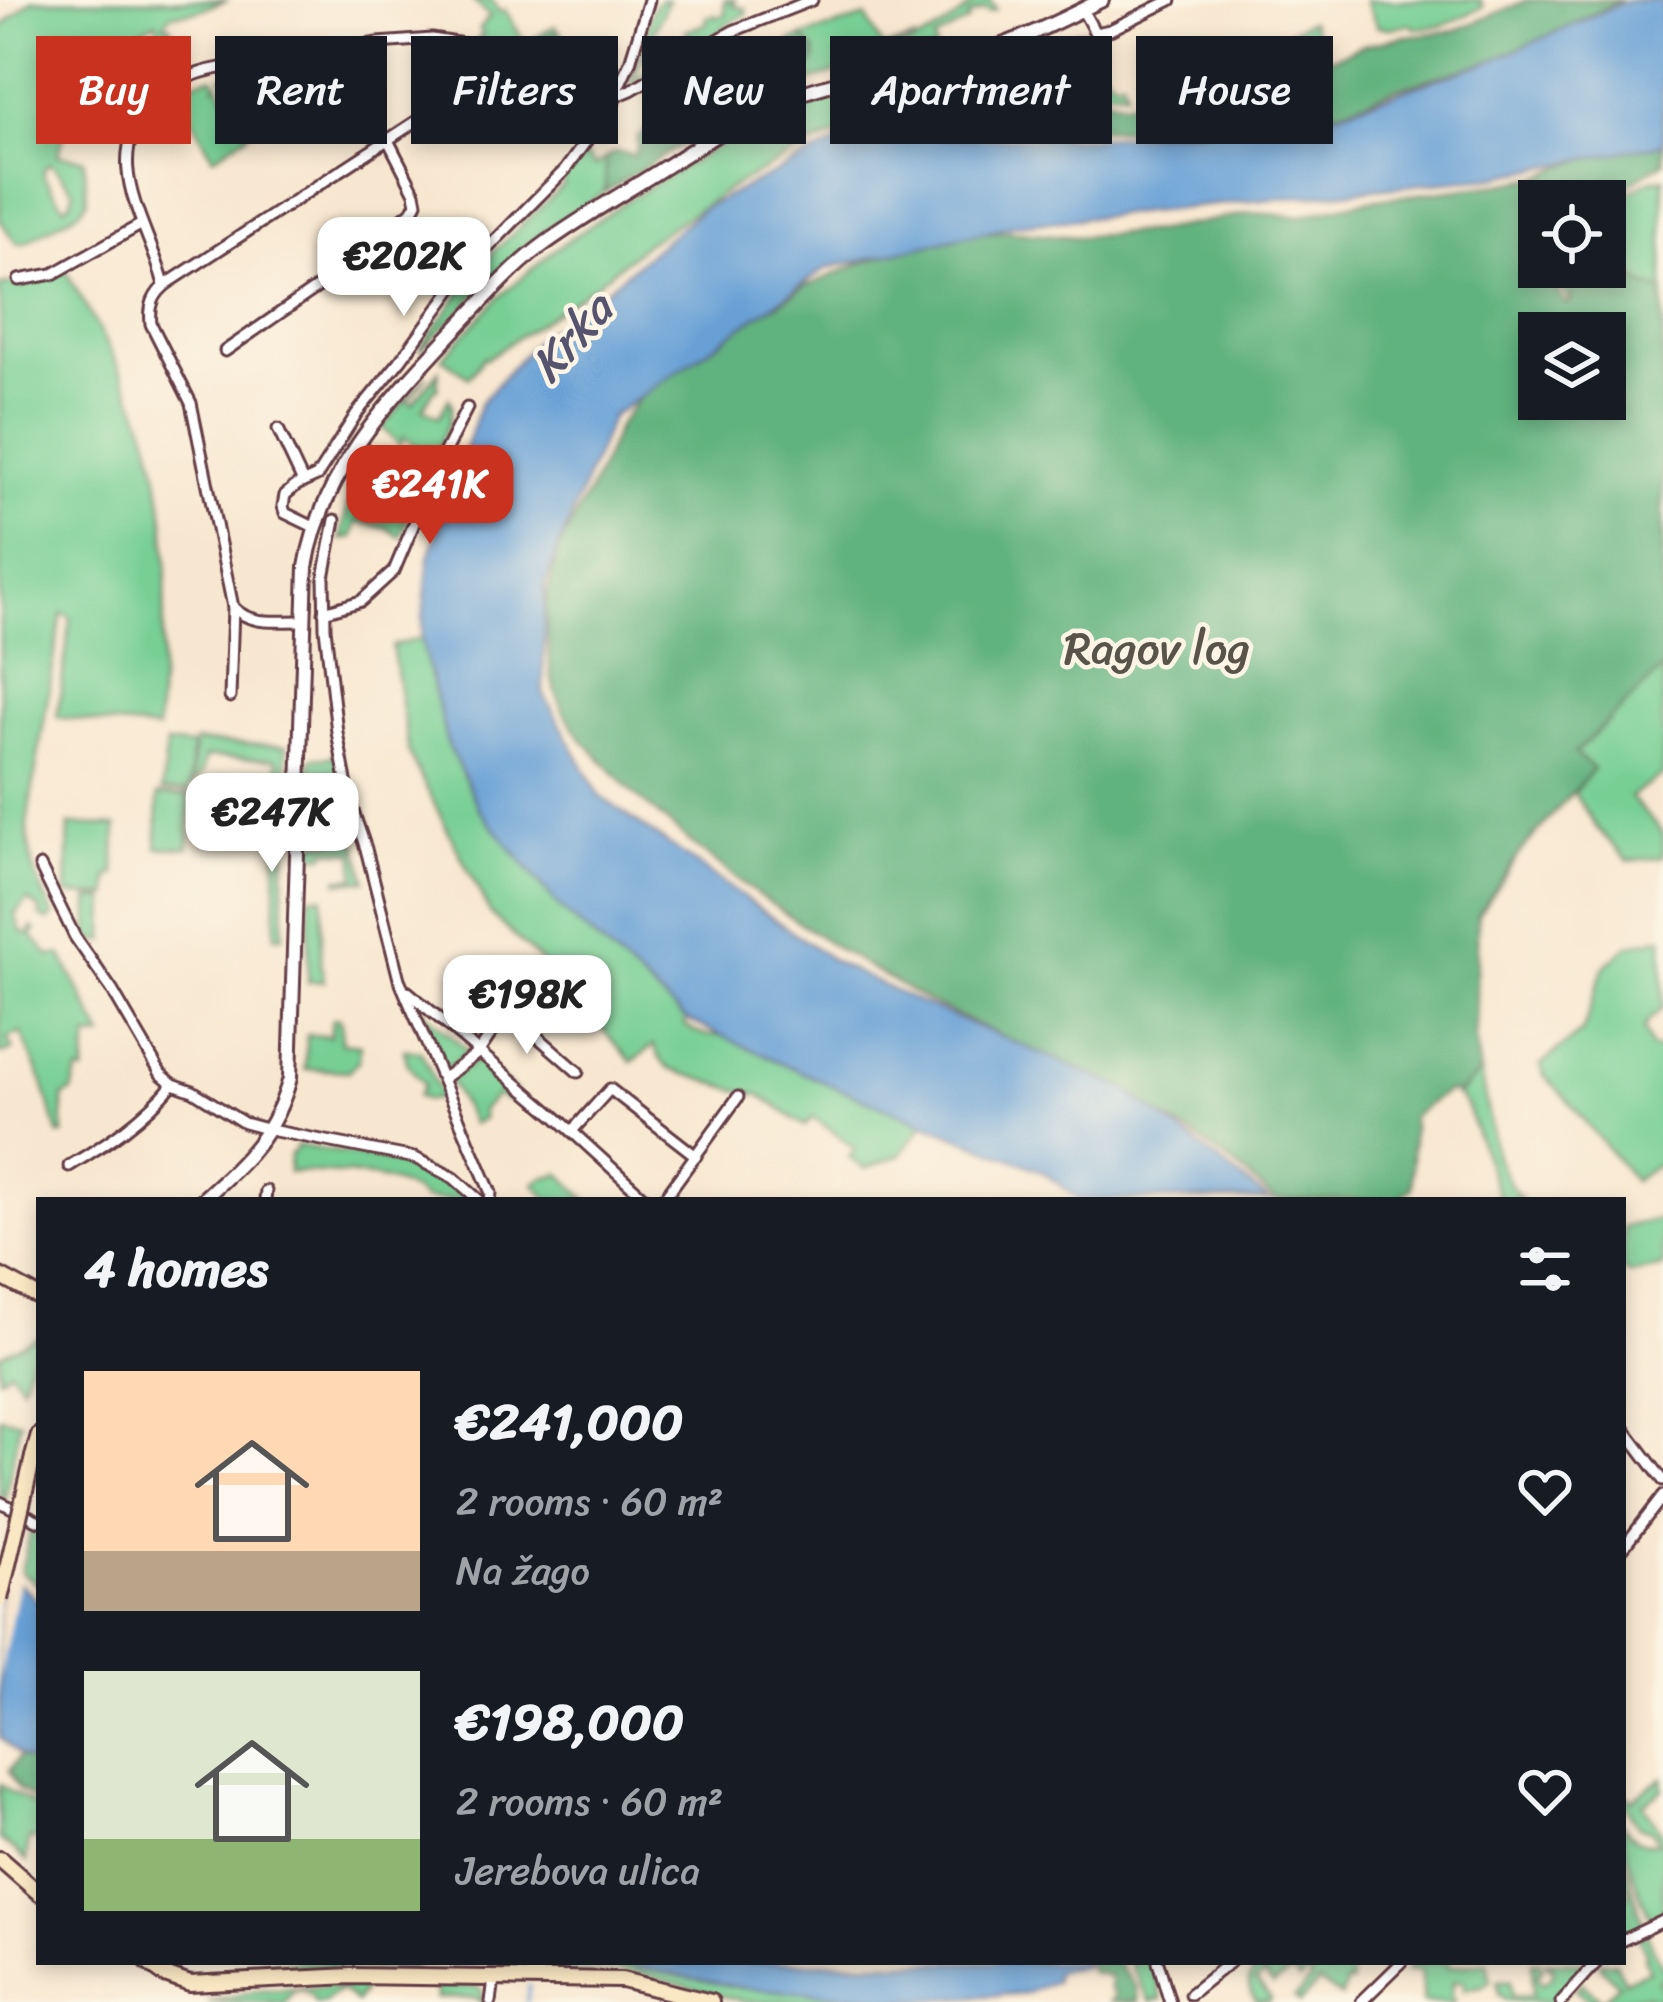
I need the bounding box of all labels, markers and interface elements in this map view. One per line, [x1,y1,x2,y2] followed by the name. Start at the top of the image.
[36,36,191,144] chip: Buy
[215,36,387,144] chip: Rent
[411,36,618,144] chip: Filters
[642,36,806,144] chip: New
[830,36,1112,144] chip: Apartment
[1136,36,1333,144] chip: House
[1518,180,1626,420] map controls
[1518,180,1626,288] button: locate
[320,217,488,319] pin: €202K
[344,221,464,290] text: €202K
[507,269,638,402] water label: Krka
[1518,312,1626,420] button: layers
[346,445,514,547] pin: €241K
[373,449,487,518] text: €241K
[1064,609,1250,689] park label: Ragov log
[188,773,356,875] pin: €247K
[213,777,331,846] text: €247K
[443,955,611,1057] pin: €198K
[470,959,584,1028] text: €198K
[84,1224,268,1314] text: 4 homes
[1512,1236,1578,1302] icon: filters
[456,1377,683,1467] text: €241,000
[180,1419,324,1563] icon: home
[1512,1458,1578,1524] icon: heart
[456,1467,723,1536] text: 2 rooms · 60 m²
[456,1536,590,1605] text: Na žago
[456,1677,684,1767] text: €198,000
[180,1719,324,1863] icon: home
[1512,1758,1578,1824] icon: heart
[456,1767,723,1836] text: 2 rooms · 60 m²
[456,1836,700,1905] text: Jerebova ulica

